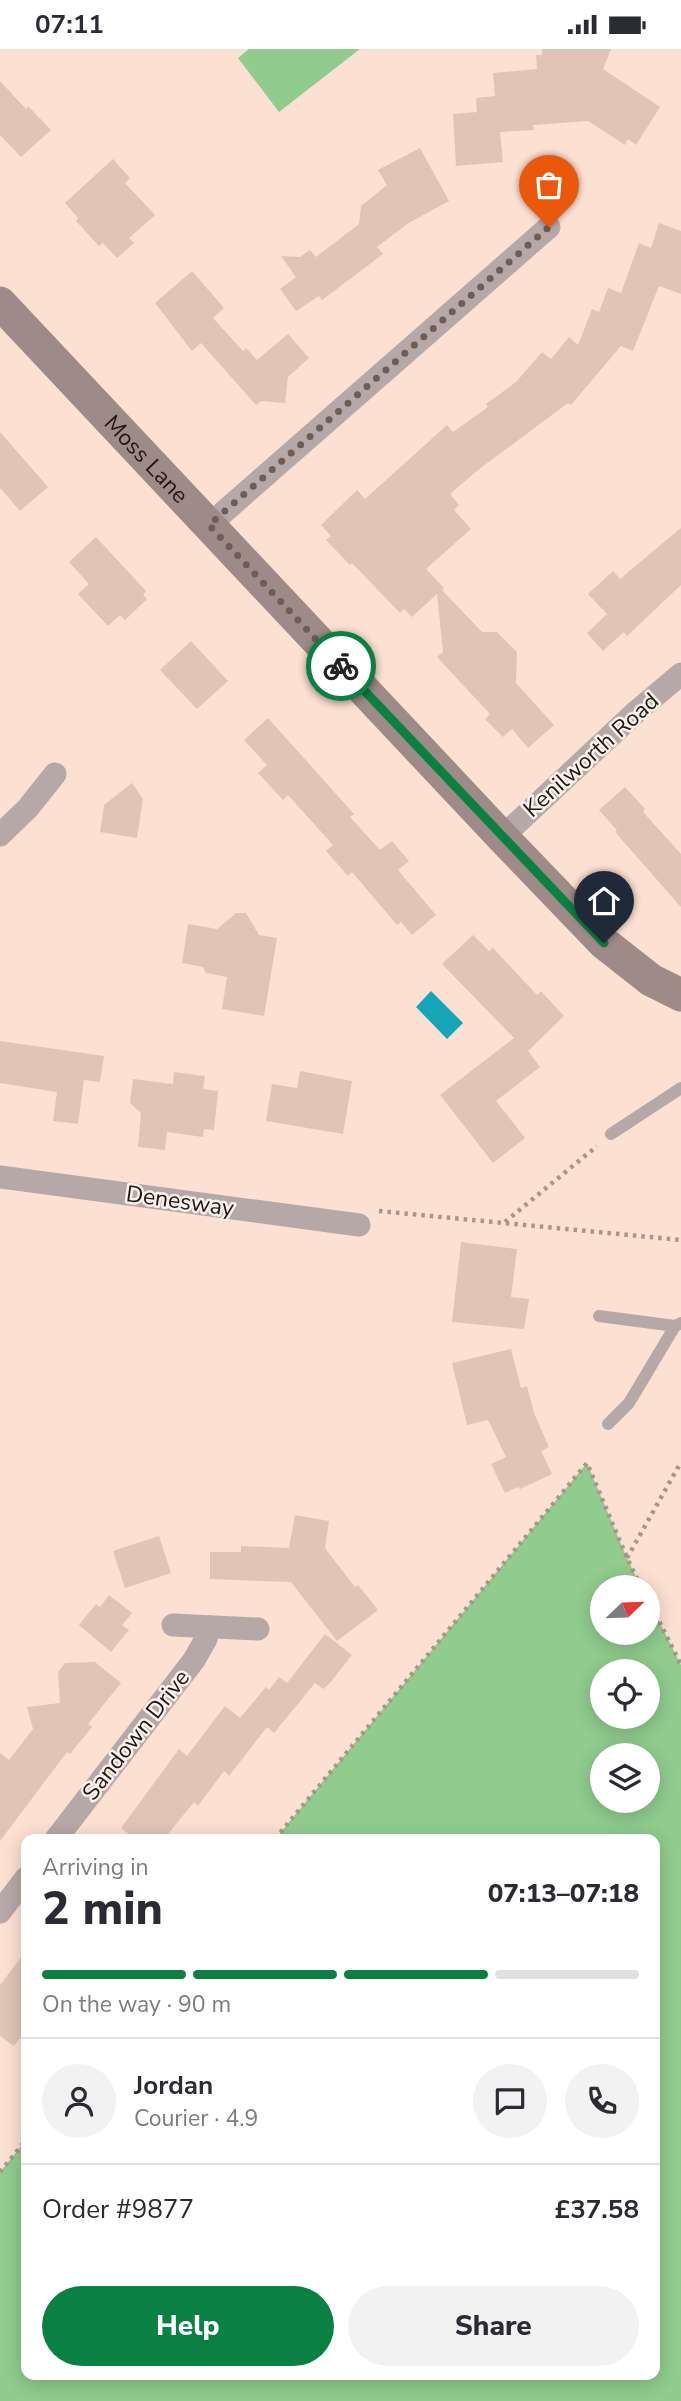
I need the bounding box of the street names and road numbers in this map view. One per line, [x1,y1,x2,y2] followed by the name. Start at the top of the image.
[97,408,196,510] street label: Moss Lane
[516,686,666,824] street label: Kenilworth Road
[124,1178,236,1224] street label: Denesway
[75,1663,197,1807] street label: Sandown Drive

